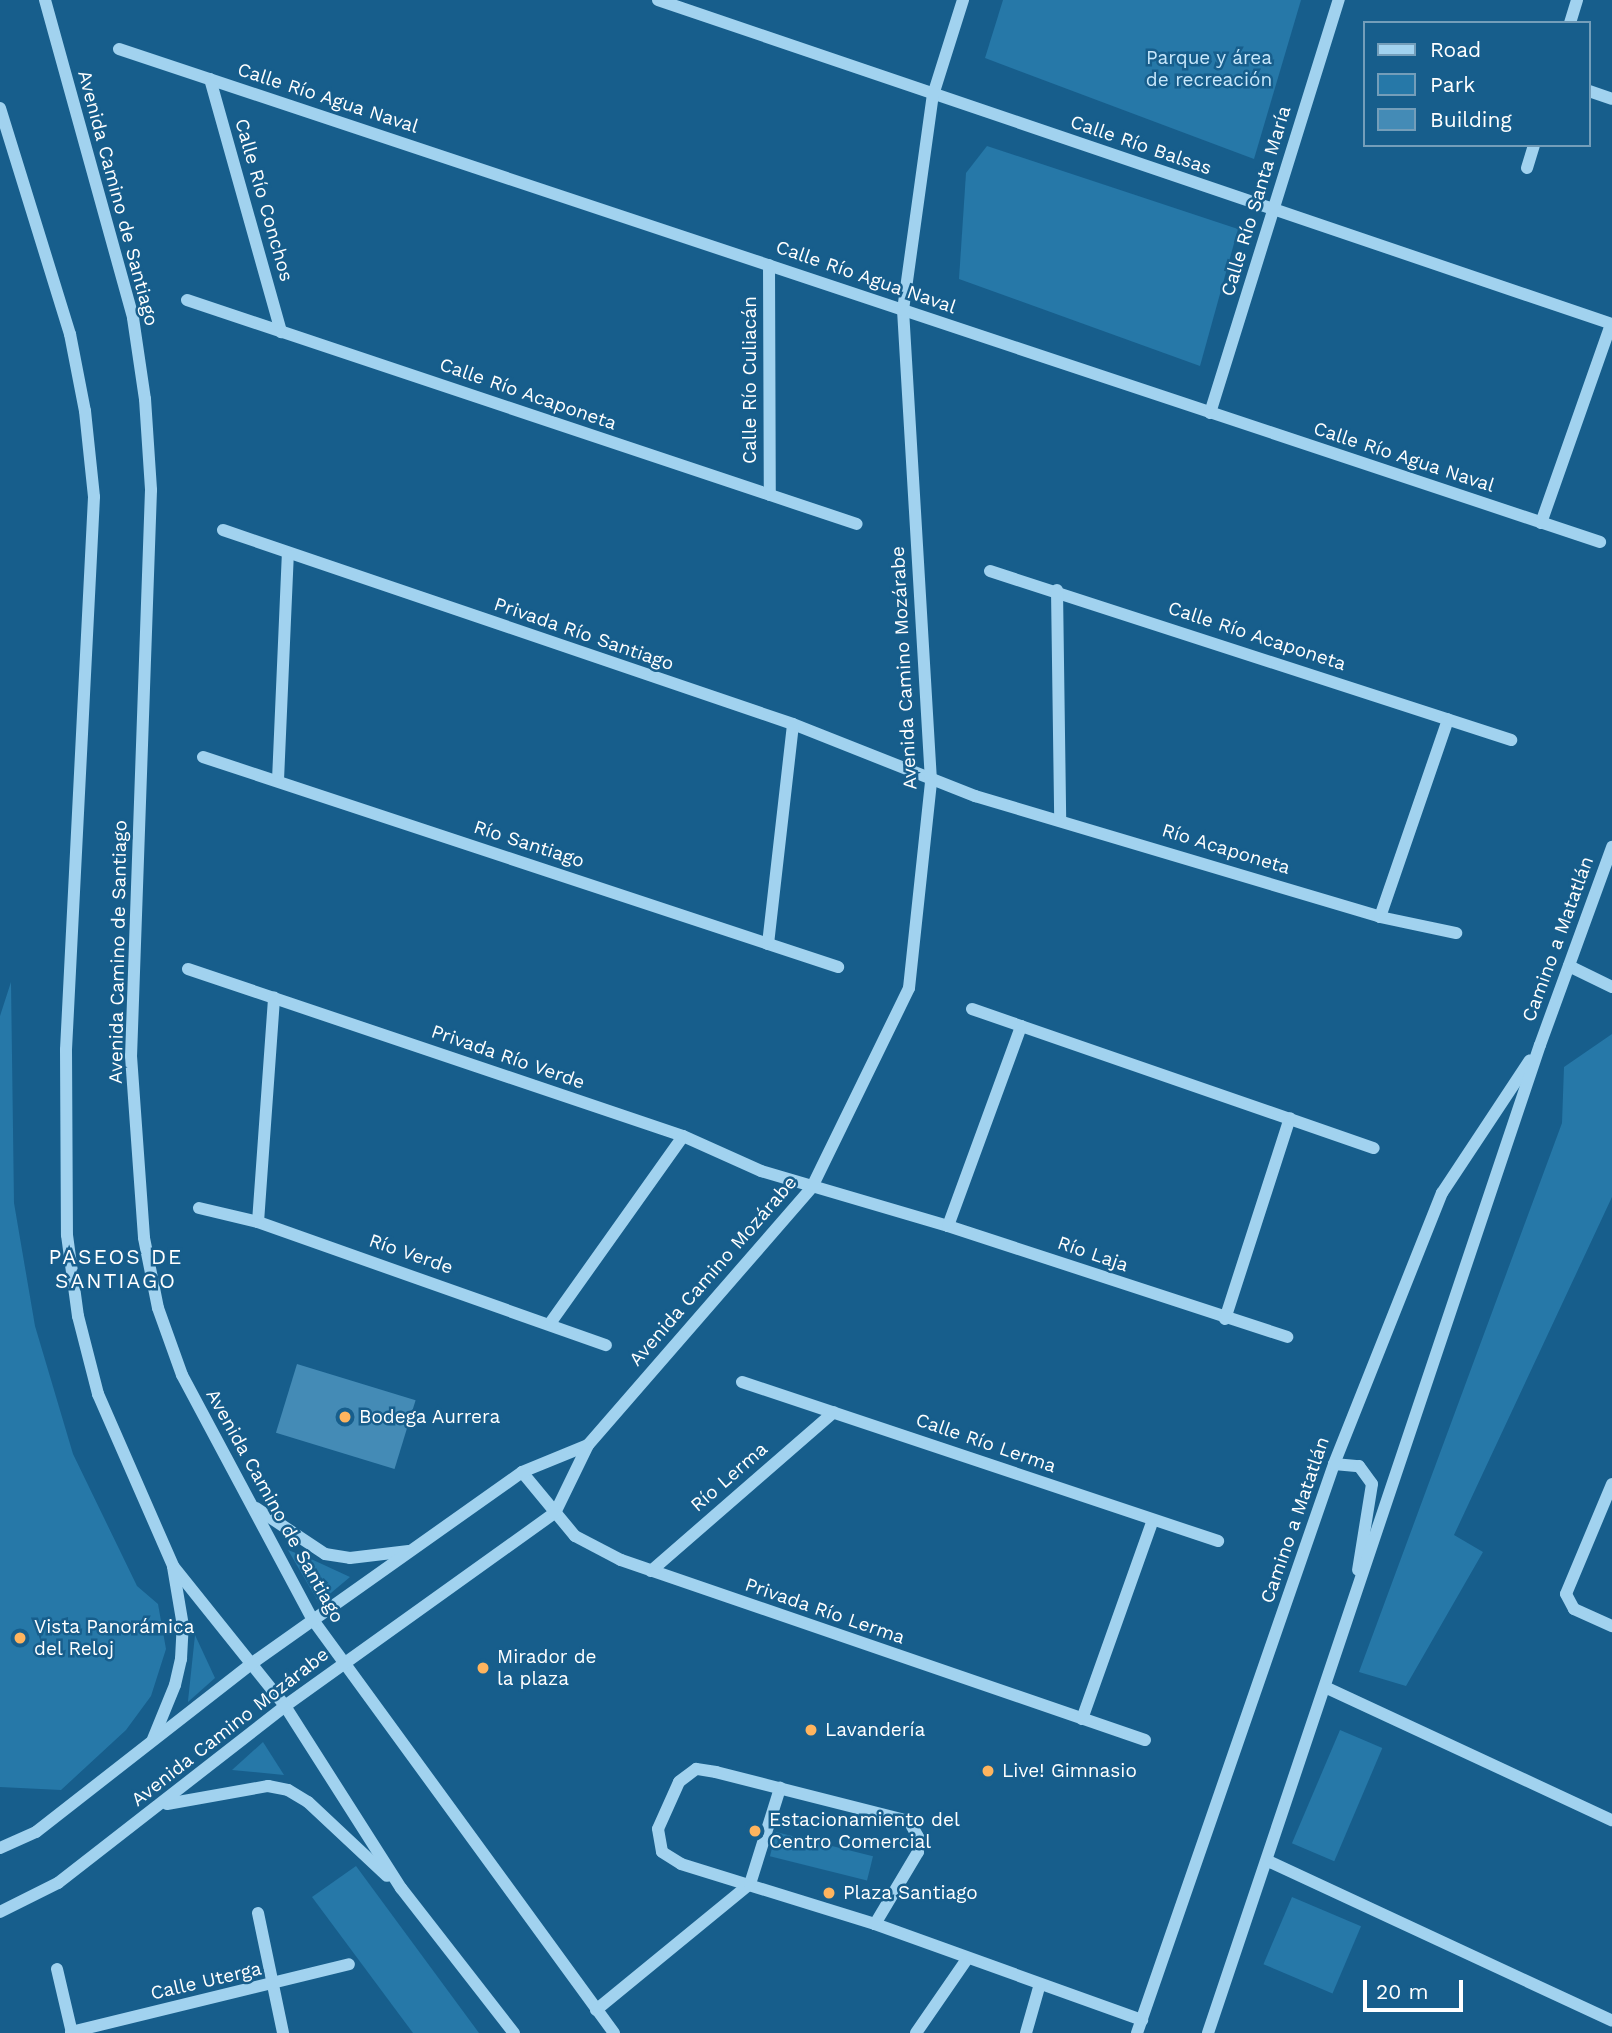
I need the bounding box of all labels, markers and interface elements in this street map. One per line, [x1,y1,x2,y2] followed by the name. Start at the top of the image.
[1364,21,1591,147] legend
[1430,37,1481,62] text: Road
[1145,47,1273,91] park label: Parque y área de recreación
[234,58,422,138] street label: Calle Río Agua Naval
[73,67,163,329] street label: Avenida Camino de Santiago
[1430,72,1475,97] text: Park
[1216,103,1296,299] street label: Calle Río Santa María
[1430,107,1512,132] text: Building
[1067,110,1215,180] street label: Calle Río Balsas
[230,116,298,284] street label: Calle Río Conchos
[772,235,960,319] street label: Calle Río Agua Naval
[739,296,761,464] street label: Calle Río Culiacán
[436,353,620,435] street label: Calle Río Acaponeta
[1310,417,1498,497] street label: Calle Río Agua Naval
[886,545,922,791] street label: Avenida Camino Mozárabe
[491,592,677,676] street label: Privada Río Santiago
[1165,596,1349,676] street label: Calle Río Acaponeta
[471,815,587,873] street label: Río Santiago
[1159,819,1293,879] street label: Río Acaponeta
[104,820,132,1084] street label: Avenida Camino de Santiago
[1517,853,1599,1025] street label: Camino a Matatlán
[428,1020,588,1094] street label: Privada Río Verde
[624,1171,802,1371] street label: Avenida Camino Mozárabe
[366,1229,456,1279] street label: Río Verde
[1055,1231,1131,1277] street label: Río Laja
[50,1244,182,1294] district label: PASEOS DE SANTIAGO
[201,1385,349,1627] street label: Avenida Camino de Santiago
[359,1406,502,1428] place label: Bodega Aurrera
[913,1408,1059,1478] street label: Calle Río Lerma
[337,1409,353,1425] marker: Bodega Aurrera
[1256,1434,1334,1606] street label: Camino a Matatlán
[686,1438,772,1516] street label: Río Lerma
[742,1573,908,1649] street label: Privada Río Lerma
[34,1616,195,1660] place label: Vista Panorámica del Reloj
[12,1630,28,1646] marker: Vista Panorámica del Reloj
[127,1643,333,1811] street label: Avenida Camino Mozárabe
[497,1646,597,1690] place label: Mirador de la plaza
[475,1660,491,1676] marker: Mirador de la plaza
[825,1719,925,1741] place label: Lavandería
[803,1722,819,1738] marker: Lavandería
[1002,1760,1137,1782] place label: Live! Gimnasio
[980,1763,996,1779] marker: Live! Gimnasio
[769,1809,960,1853] place label: Estacionamiento del Centro Comercial
[747,1823,763,1839] marker: Estacionamiento del Centro Comercial
[843,1882,978,1904] place label: Plaza Santiago
[821,1885,837,1901] marker: Plaza Santiago
[148,1957,264,2005] street label: Calle Uterga
[1367,1966,1467,2010] scale bar
[1376,1979,1428,2004] text: 20 m

